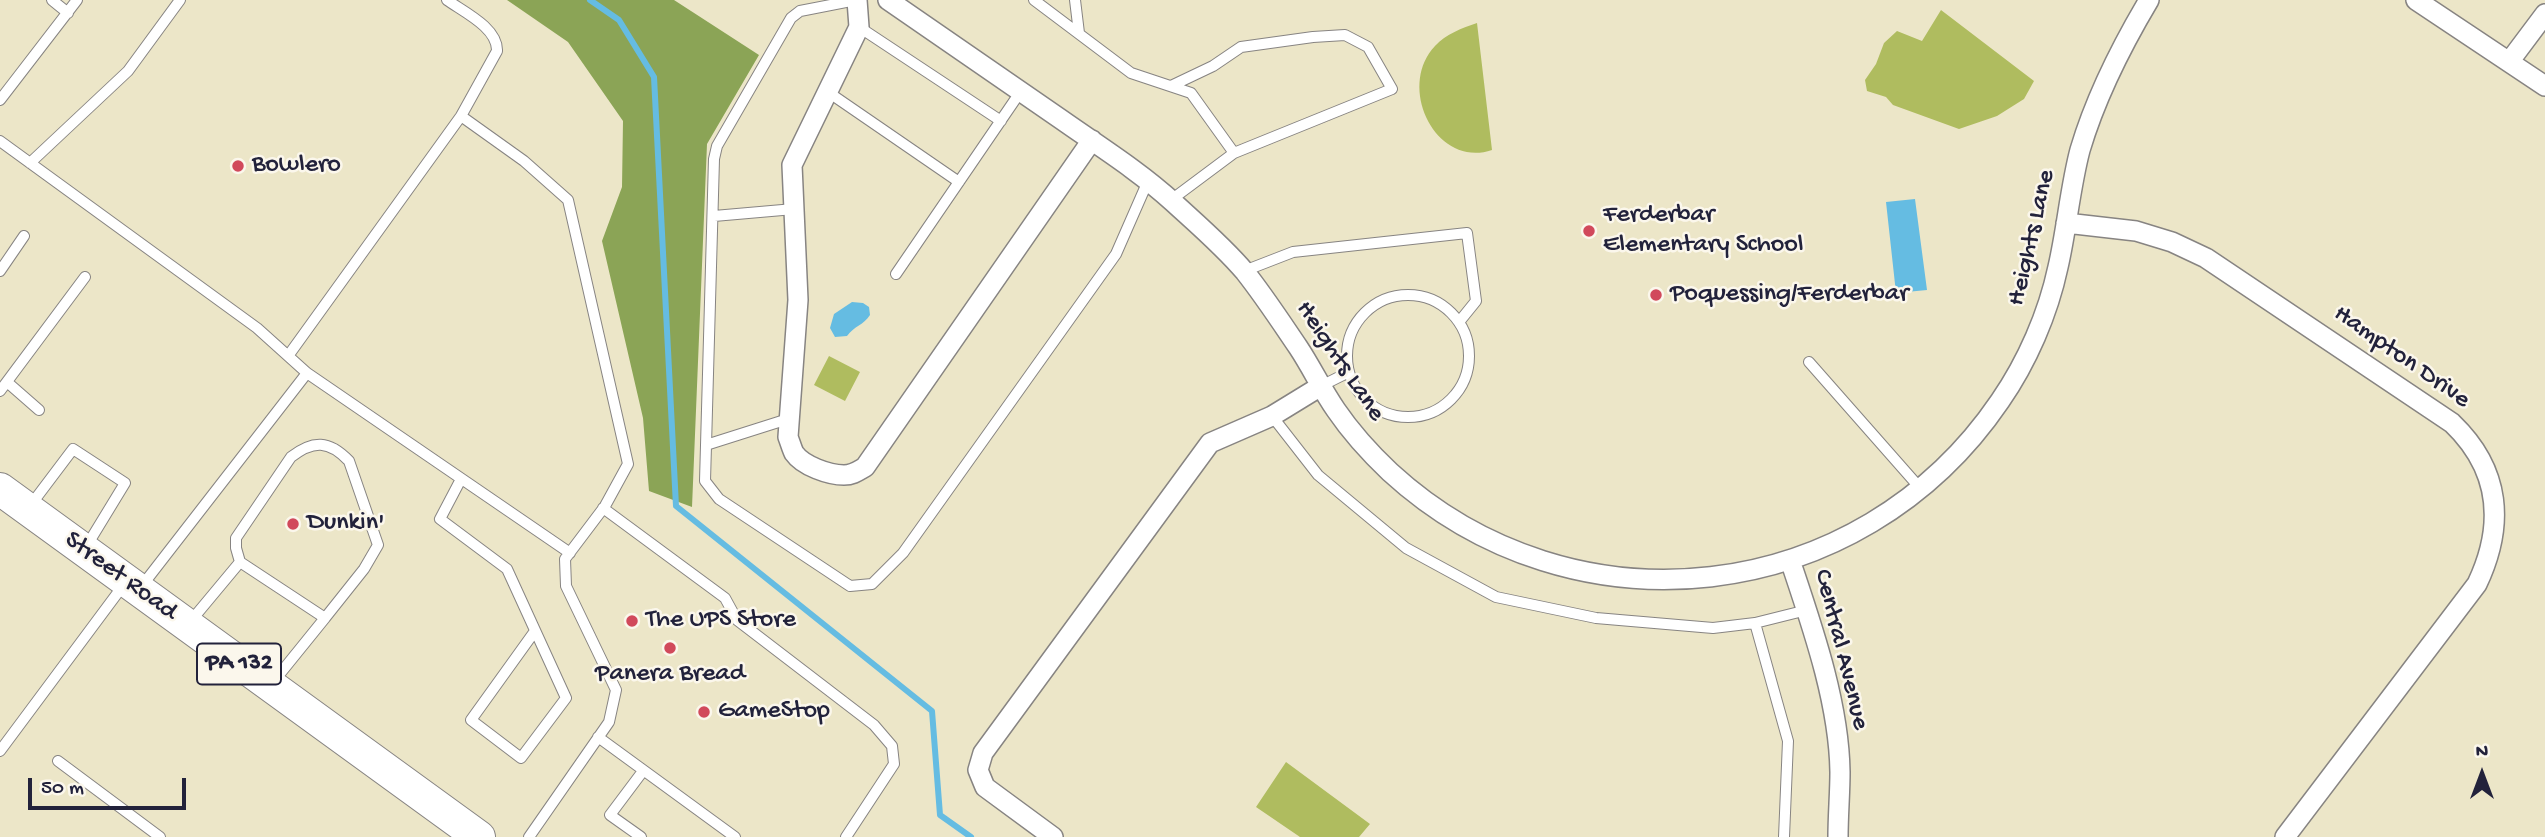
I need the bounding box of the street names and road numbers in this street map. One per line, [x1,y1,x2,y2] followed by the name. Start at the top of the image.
[2002,167,2064,309] street label: Heights Lane
[1287,296,1391,428] street label: Heights Lane
[2327,299,2475,417] street label: Hampton Drive
[57,526,183,628] street label: Street Road
[1805,567,1875,733] street label: Central Avenue
[197,644,281,684] road number: PA 132

